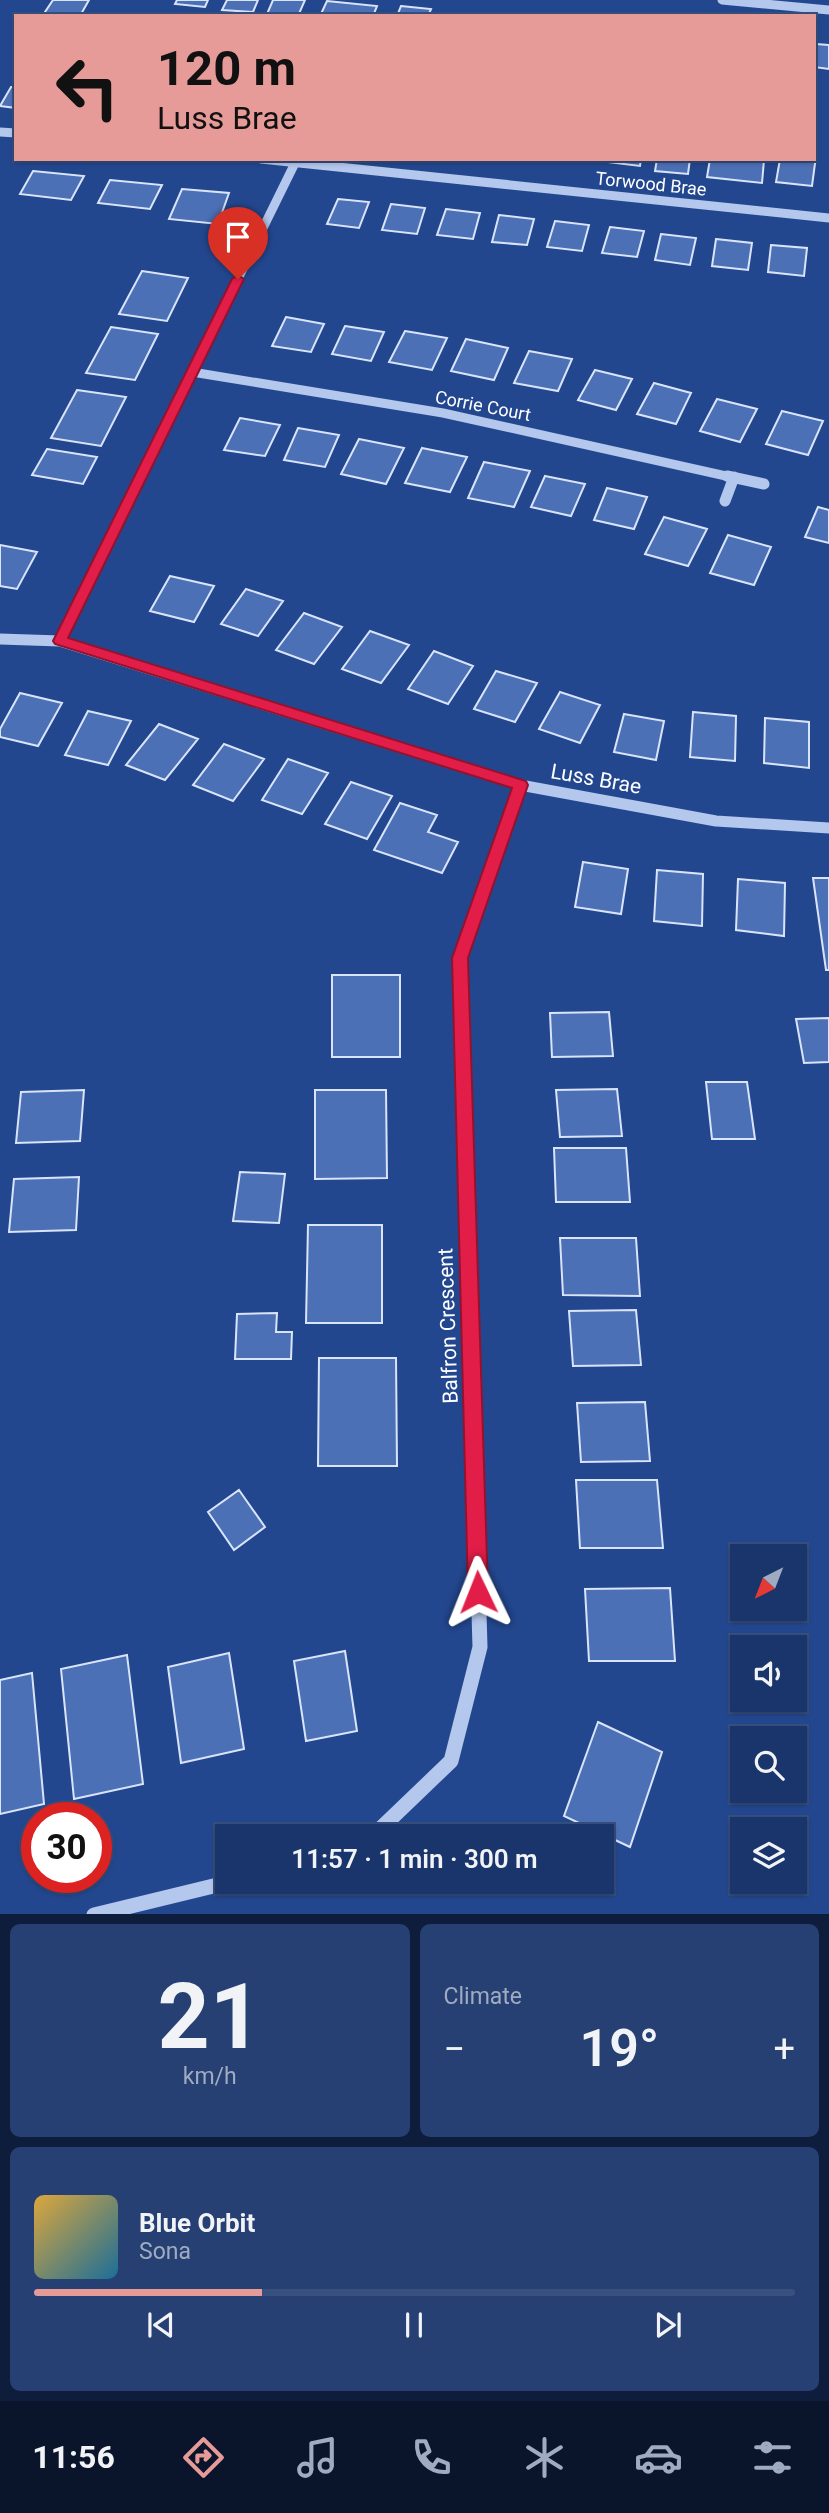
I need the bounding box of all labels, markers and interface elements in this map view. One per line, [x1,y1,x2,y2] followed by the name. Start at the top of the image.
[157,40,296,97] text: 120 m
[42,42,133,133] icon: left
[157,99,297,137] text: Luss Brae
[595,167,708,200] street label: Torwood Brae
[208,207,268,279] pin
[219,218,257,256] icon: arrive
[434,386,533,425] street label: Corrie Court
[549,759,643,799] street label: Luss Brae
[433,1248,463,1404] street label: Balfron Crescent
[730,1544,807,1620] north arrow
[730,1544,807,1894] map controls
[441,1555,515,1629] position arrow
[730,1635,807,1712] button: sound
[730,1726,807,1803] button: search
[21,1802,112,1893] speed limit sign: 30
[730,1817,807,1894] button: layers
[291,1844,538,1874] text: 11:57 · 1 min · 300 m
[158,1964,262,2070] text: 21
[444,1983,522,2010] text: Climate
[580,2018,659,2079] text: 19°
[444,2027,465,2071] text: −
[773,2027,795,2071] text: +
[183,2063,237,2090] text: km/h
[139,2208,255,2238] text: Blue Orbit
[139,2238,191,2265] text: Sona
[142,2306,180,2344] icon: previous
[395,2306,433,2344] icon: pause
[649,2306,687,2344] icon: next
[179,2433,228,2482] icon: directions
[293,2433,342,2482] icon: music
[407,2433,456,2482] icon: phone
[520,2433,569,2482] icon: climate
[634,2433,683,2482] icon: car
[748,2433,797,2482] icon: filters
[32,2438,115,2476] text: 11:56

